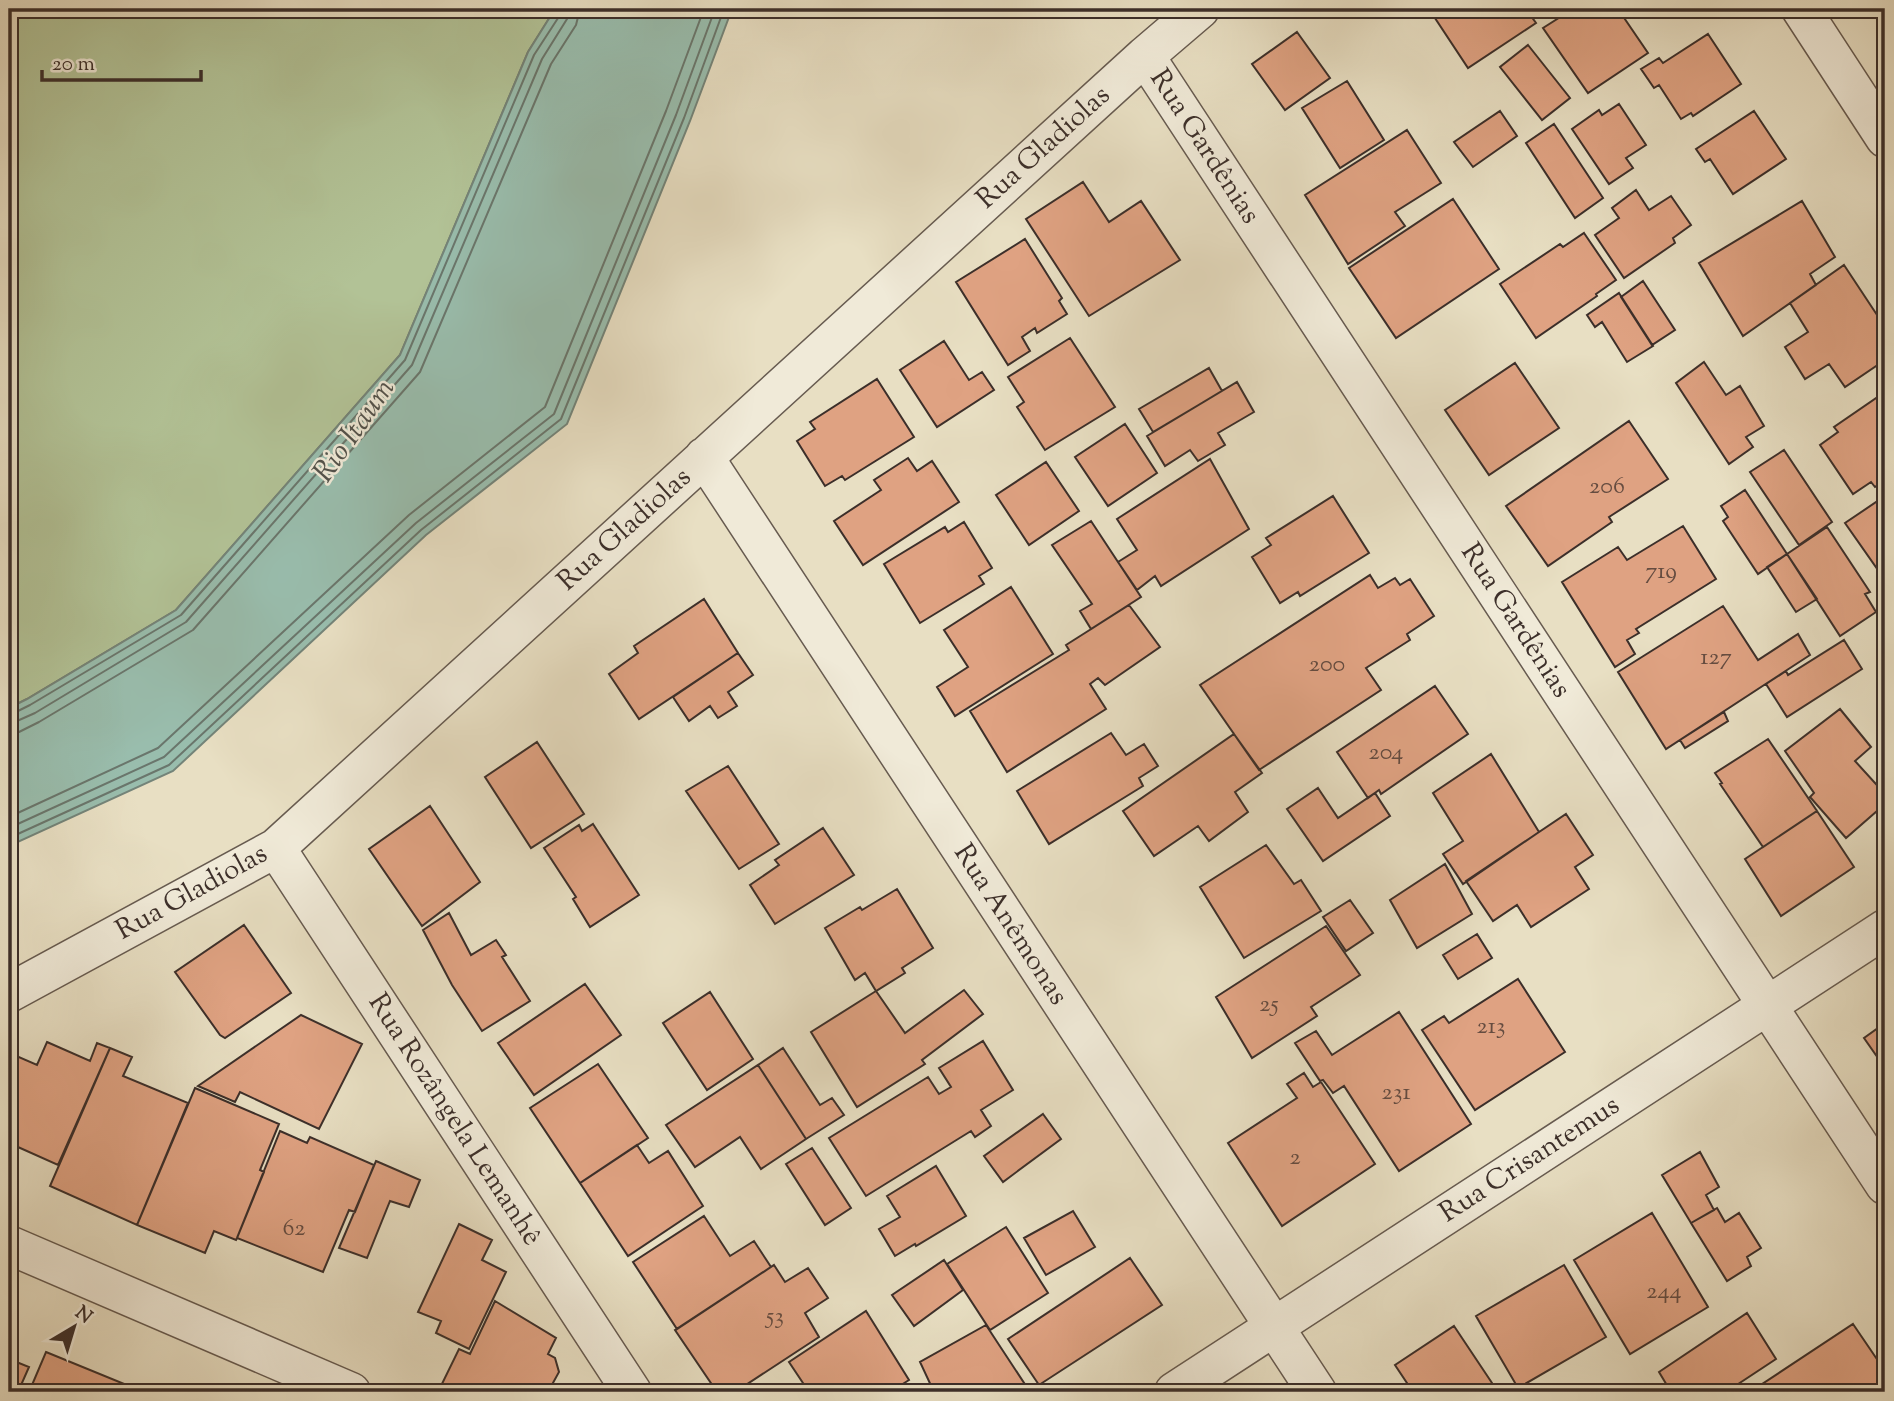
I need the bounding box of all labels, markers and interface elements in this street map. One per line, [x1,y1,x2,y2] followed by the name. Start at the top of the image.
[42,38,201,82] scale bar
[52,50,95,80] text: 20 m
[1139,62,1269,232] street label: Rua Gardênias
[968,77,1120,219] street label: Rua Gladiolas
[304,370,407,492] water label: Rio Itaum
[549,459,701,601] street label: Rua Gladiolas
[1589,470,1625,504] house number: 206
[1450,536,1580,706] street label: Rua Gardênias
[1645,555,1677,589] house number: 719
[1700,641,1732,675] house number: 127
[1309,648,1345,682] house number: 200
[1369,736,1403,770] house number: 204
[109,835,275,951] street label: Rua Gladiolas
[943,837,1077,1013] street label: Rua Anêmonas
[357,986,551,1254] street label: Rua Rozângela Lemanhê
[1259,988,1279,1022] house number: 25
[1476,1010,1506,1044] house number: 213
[1381,1076,1411,1110] house number: 231
[1432,1087,1628,1233] street label: Rua Crisantemus
[1289,1141,1301,1175] house number: 2
[283,1212,305,1246] house number: 62
[1646,1275,1682,1309] house number: 244
[38,1292,108,1362] north arrow
[69,1300,97,1331] text: N
[764,1300,784,1334] house number: 53

